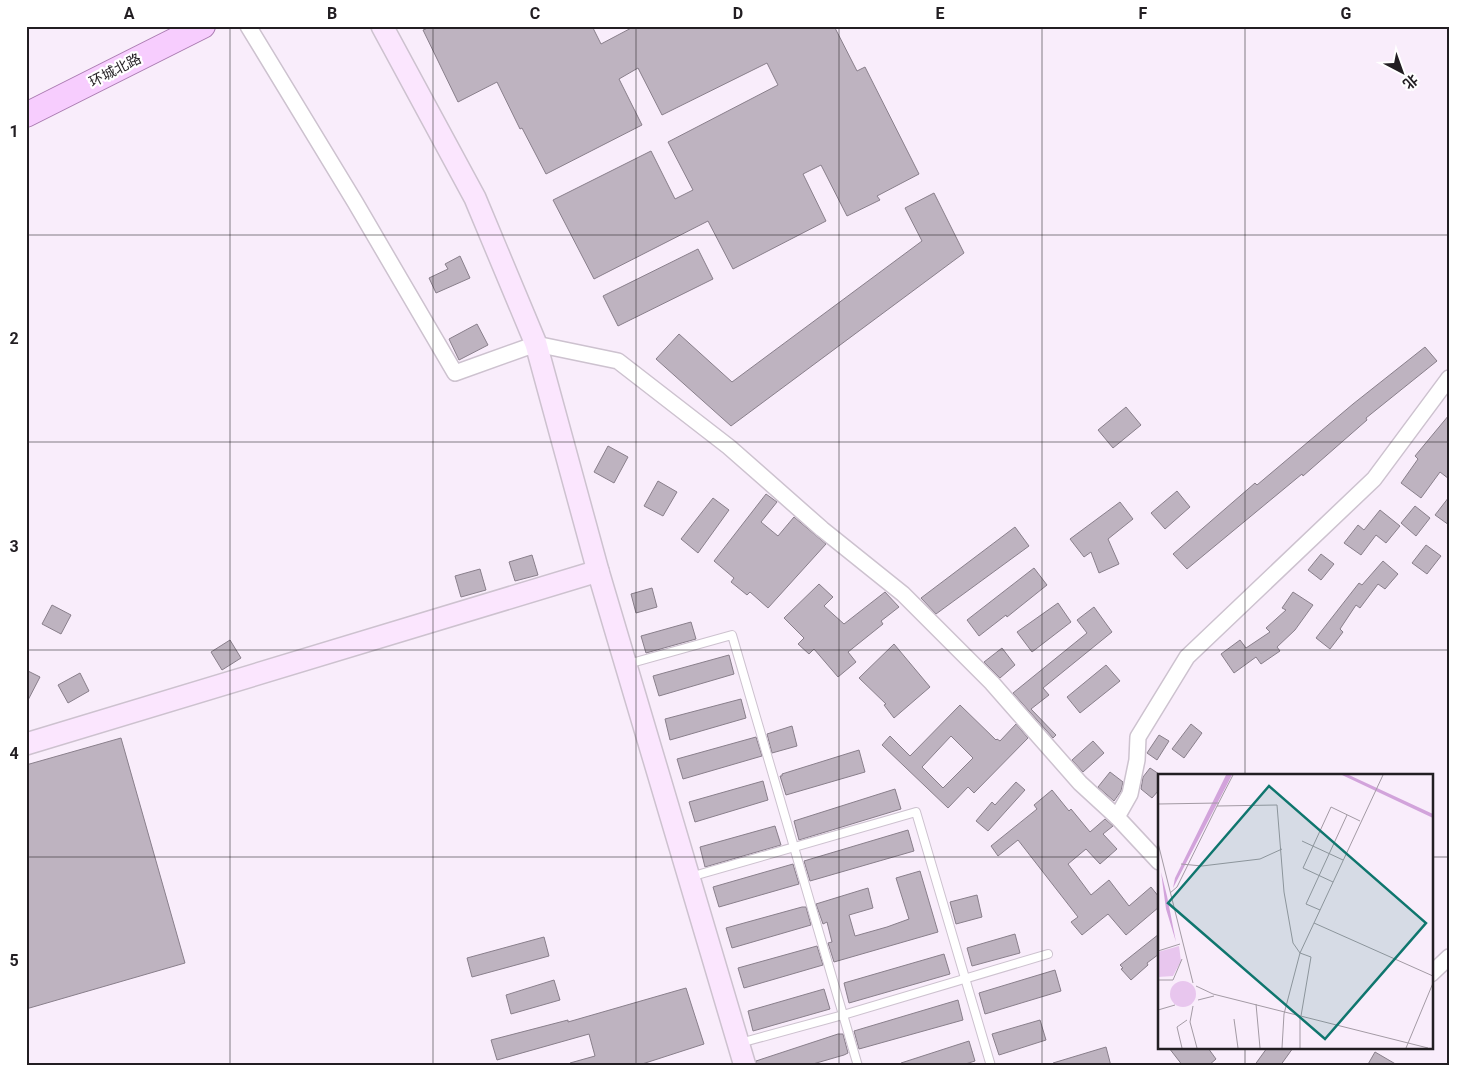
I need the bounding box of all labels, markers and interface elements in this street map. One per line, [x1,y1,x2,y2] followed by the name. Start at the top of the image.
[124,4,135,23] text: A
[327,4,337,23] text: B
[530,4,540,23] text: C
[733,4,743,23] text: D
[936,4,945,23] text: E
[1139,4,1148,23] text: F
[1341,4,1352,23] text: G
[1378,48,1428,98] north arrow
[86,50,144,90] street label: 环城北路
[1400,71,1421,92] text: 北
[9,122,19,141] text: 1
[9,329,19,348] text: 2
[9,537,19,556] text: 3
[9,744,19,763] text: 4
[1158,774,1432,1050] inset map
[9,951,19,970] text: 5

